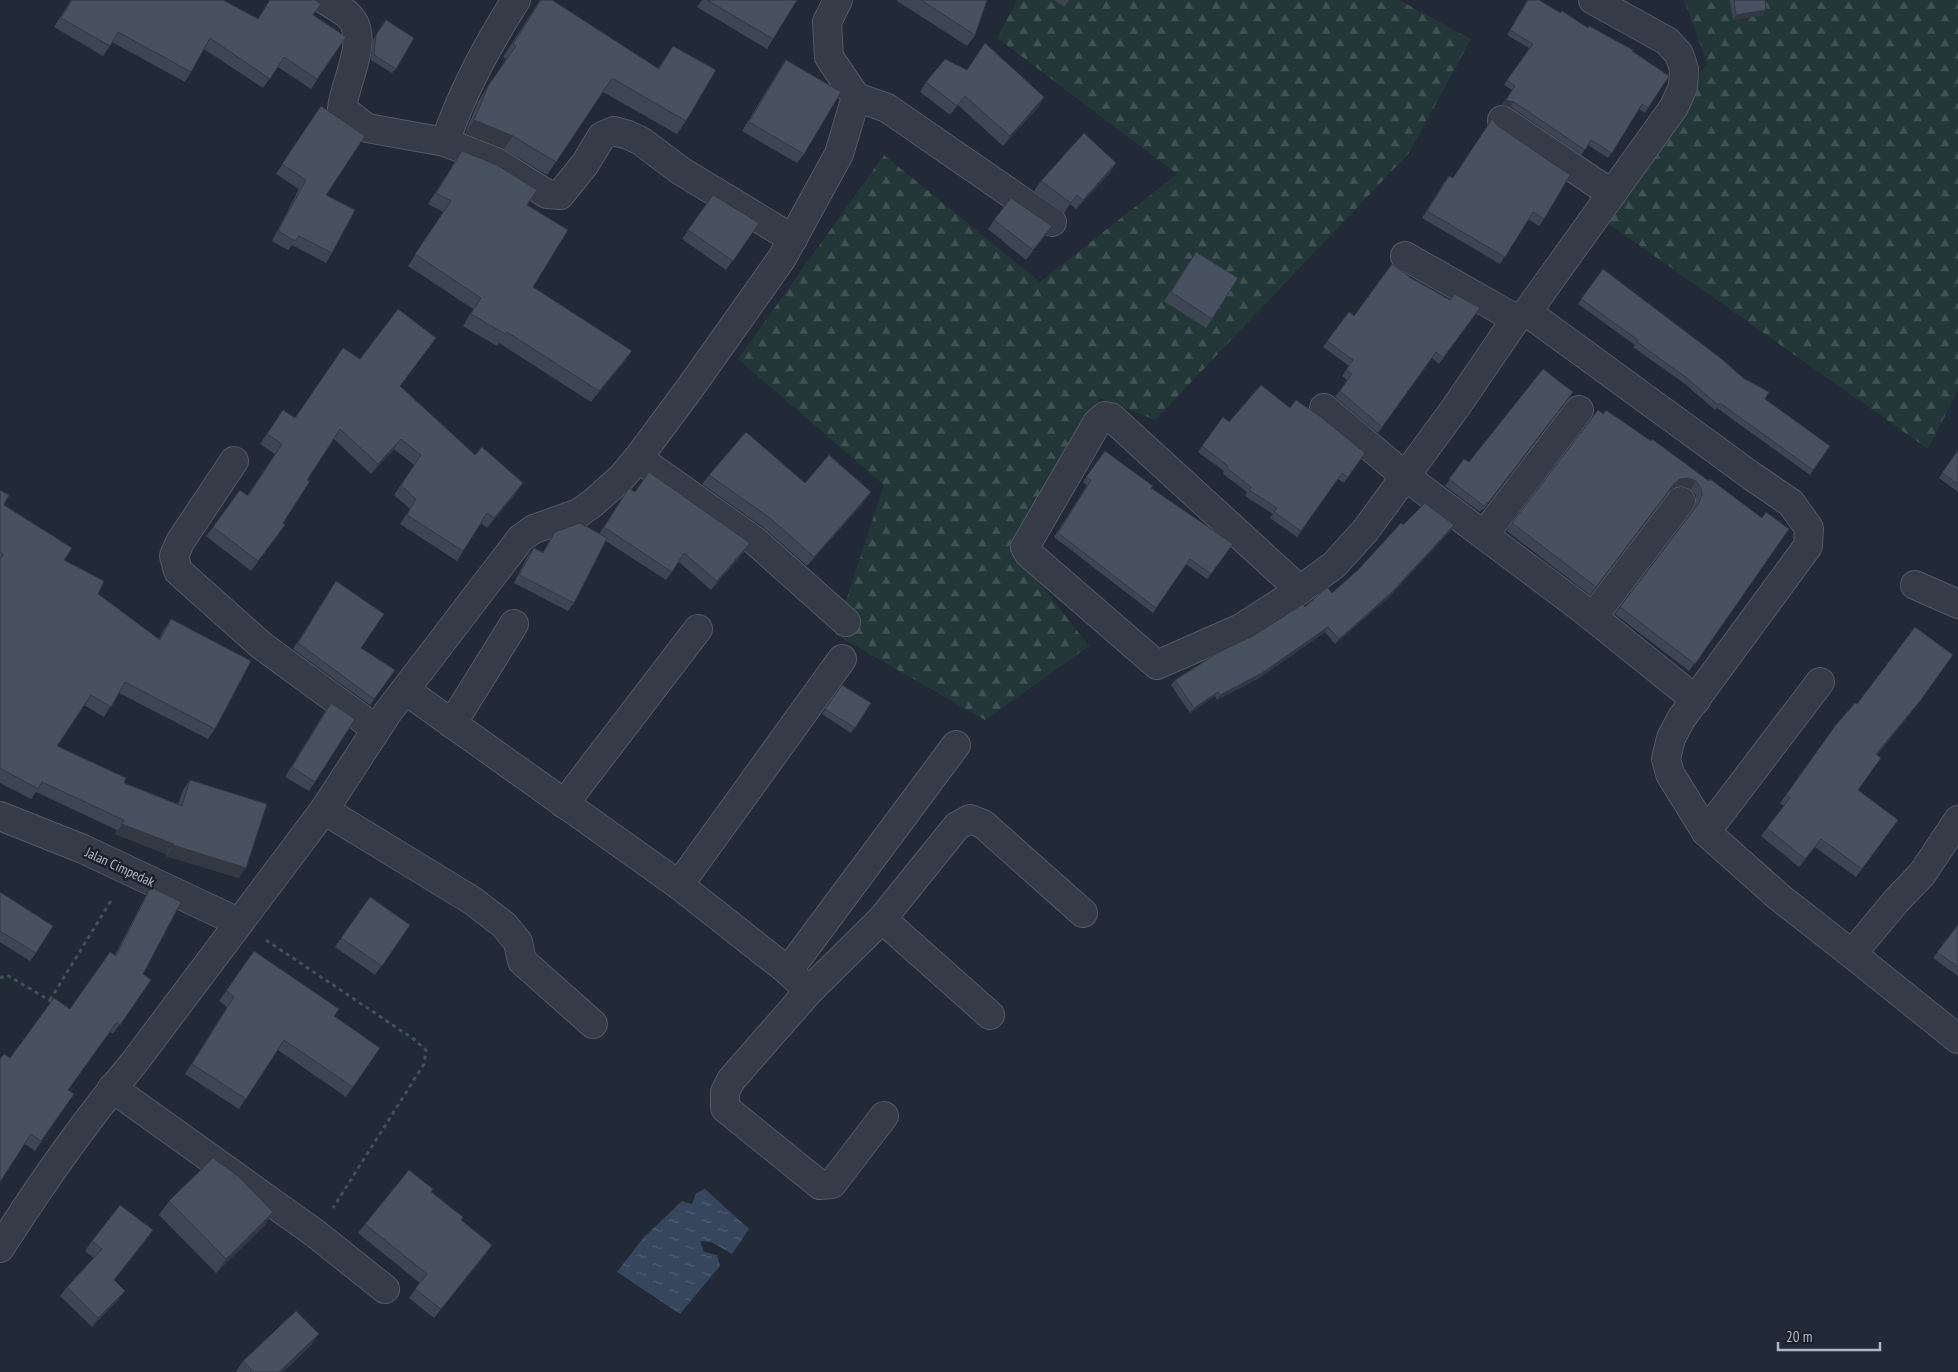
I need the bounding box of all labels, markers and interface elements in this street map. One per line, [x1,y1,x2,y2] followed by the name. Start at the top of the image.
[82,843,158,891] street label: Jalan Cimpedak
[1778,1320,1880,1352] scale bar
[1786,1327,1812,1346] text: 20 m

